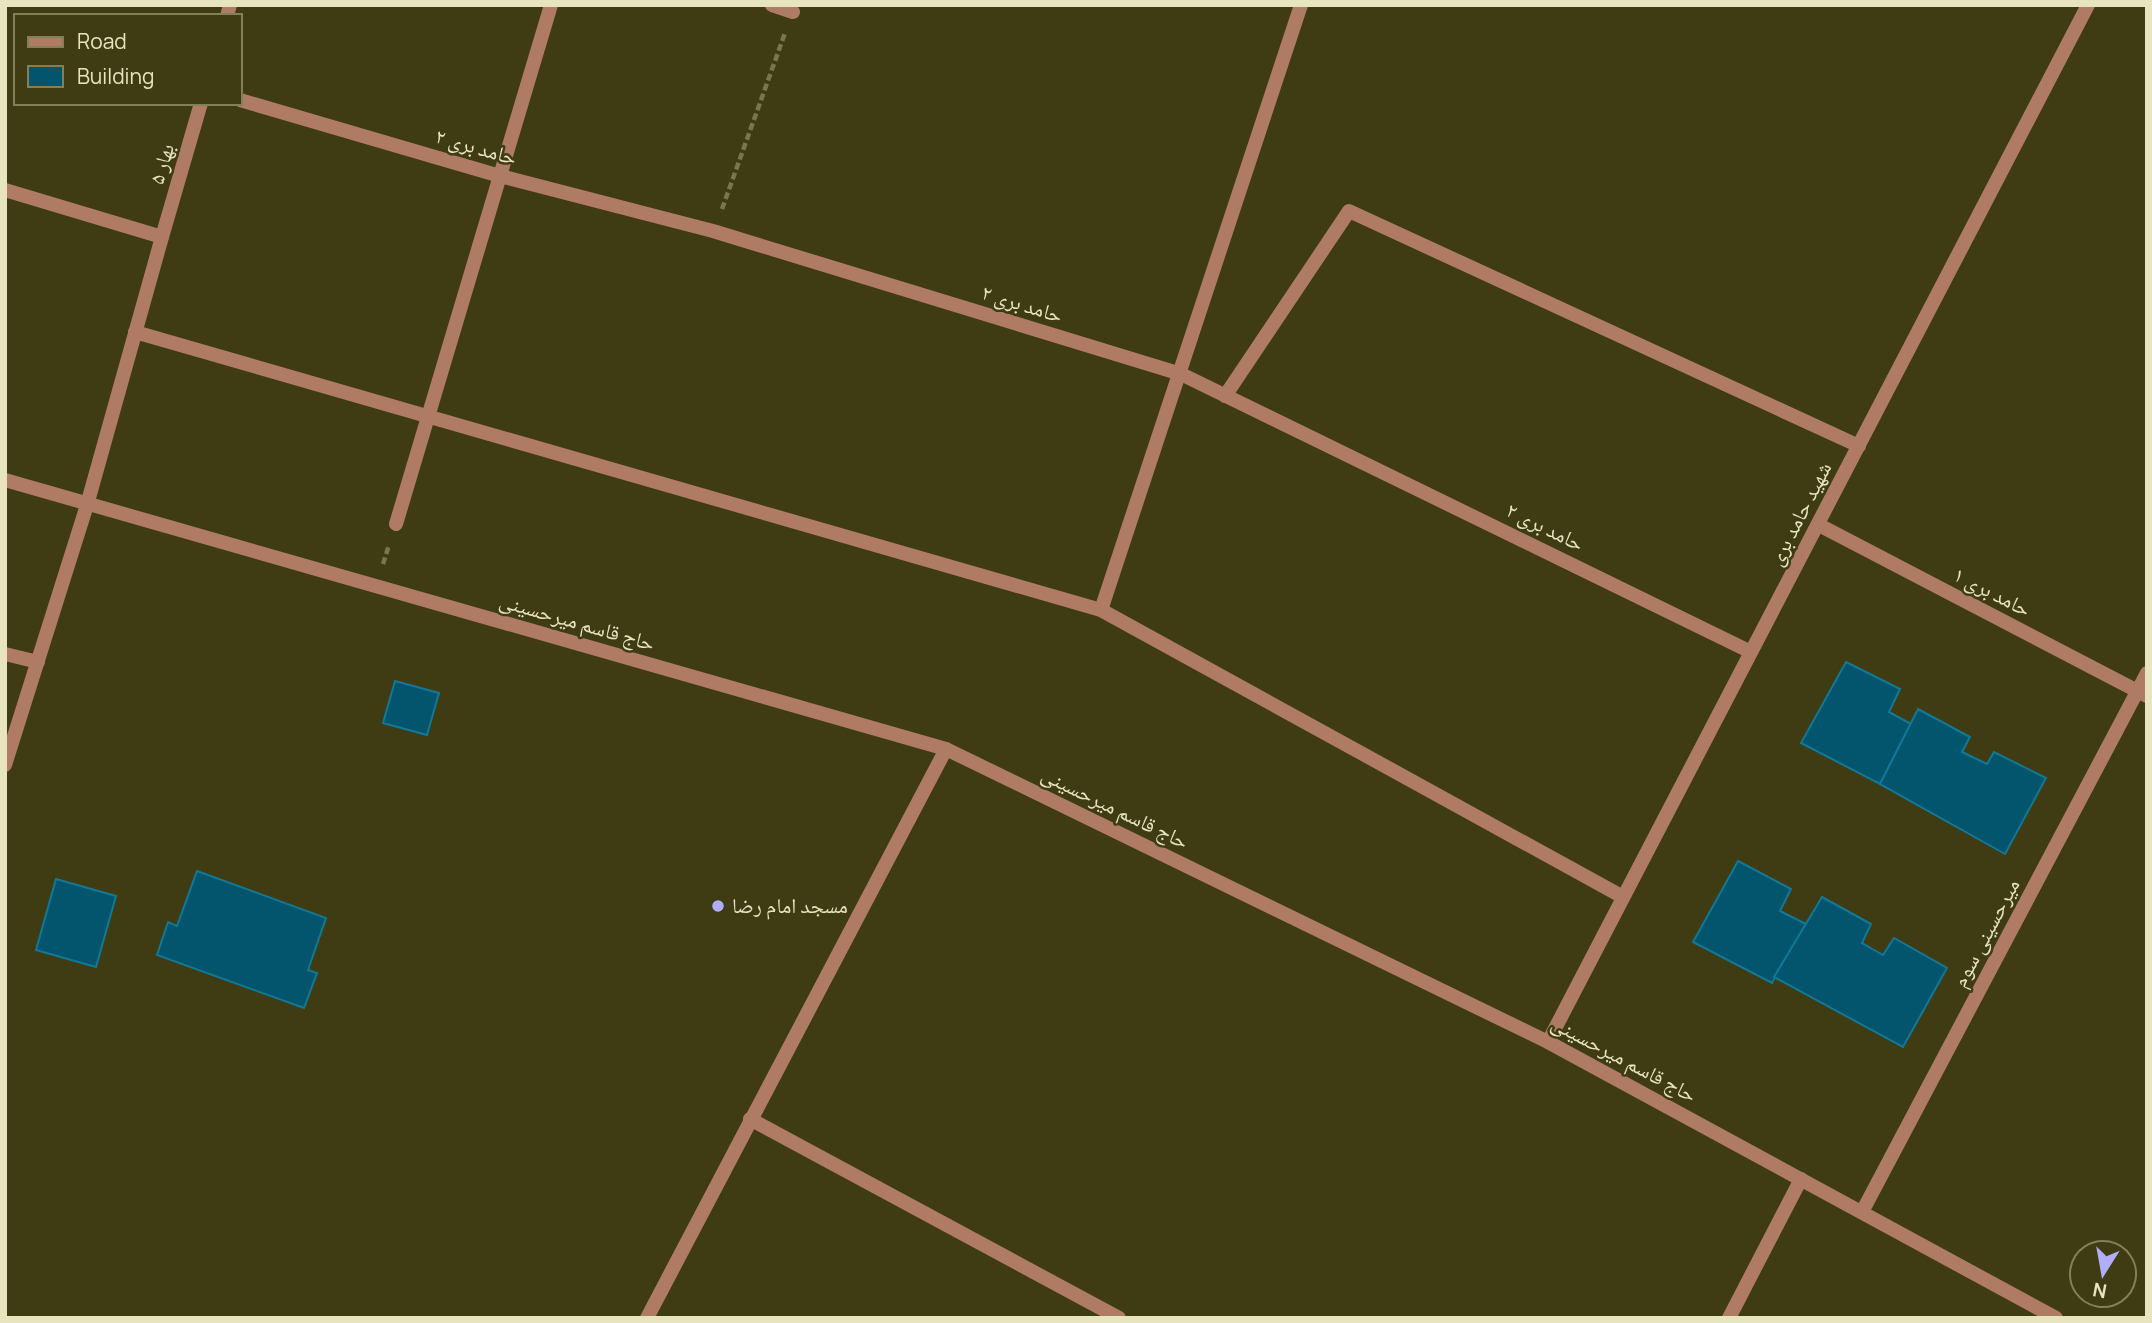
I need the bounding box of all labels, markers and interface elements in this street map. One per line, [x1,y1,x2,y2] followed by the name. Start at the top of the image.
[14,14,242,105] legend
[77,27,127,55] text: Road
[77,62,154,90] text: Building
[432,121,520,171] street label: حامد بری ۲
[142,140,180,187] street label: بهار ۵
[978,277,1066,329] street label: حامد بری ۲
[1761,457,1837,570] street label: شهید حامد بری
[1502,495,1589,557] street label: حامد بری ۲
[1949,560,2036,622] street label: حامد بری ۱
[496,585,658,658] street label: حاج قاسم میرحسینی
[1037,759,1194,856] street label: حاج قاسم میرحسینی
[1945,873,2026,992] street label: میرحسینی سوم
[732,891,848,920] place label: مسجد امام رضا
[710,898,726,914] marker: مسجد امام رضا
[1547,1008,1702,1109] street label: حاج قاسم میرحسینی
[2068,1239,2138,1309] north arrow
[2091,1277,2109,1305] text: N

